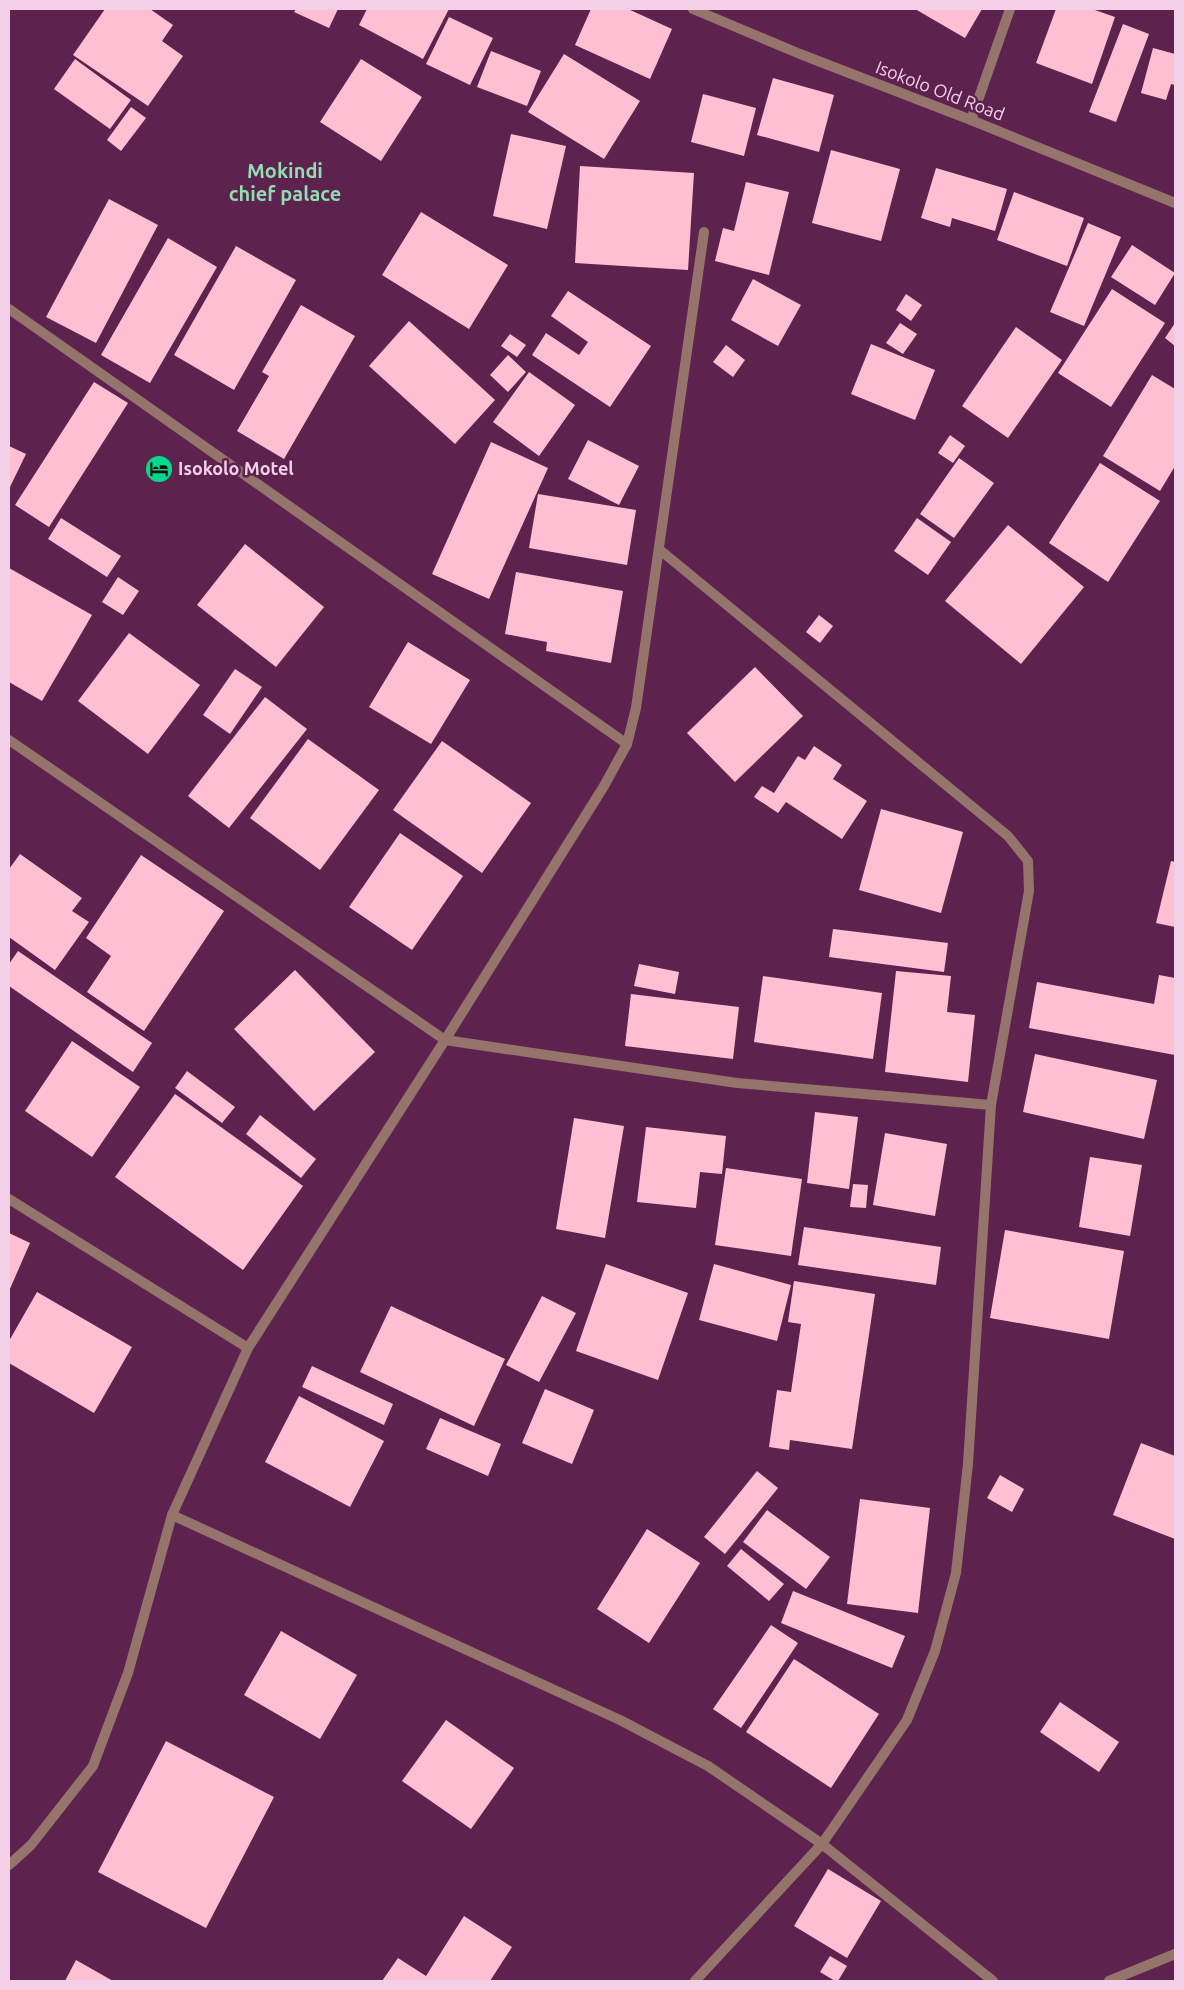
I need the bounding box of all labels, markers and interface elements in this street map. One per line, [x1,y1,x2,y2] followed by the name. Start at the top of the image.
[873,56,1008,124] street label: Isokolo Old Road
[229,159,341,205] district label: Mokindi chief palace
[144,454,174,484] hotel icon: Isokolo Motel
[178,458,294,478] place label: Isokolo Motel

